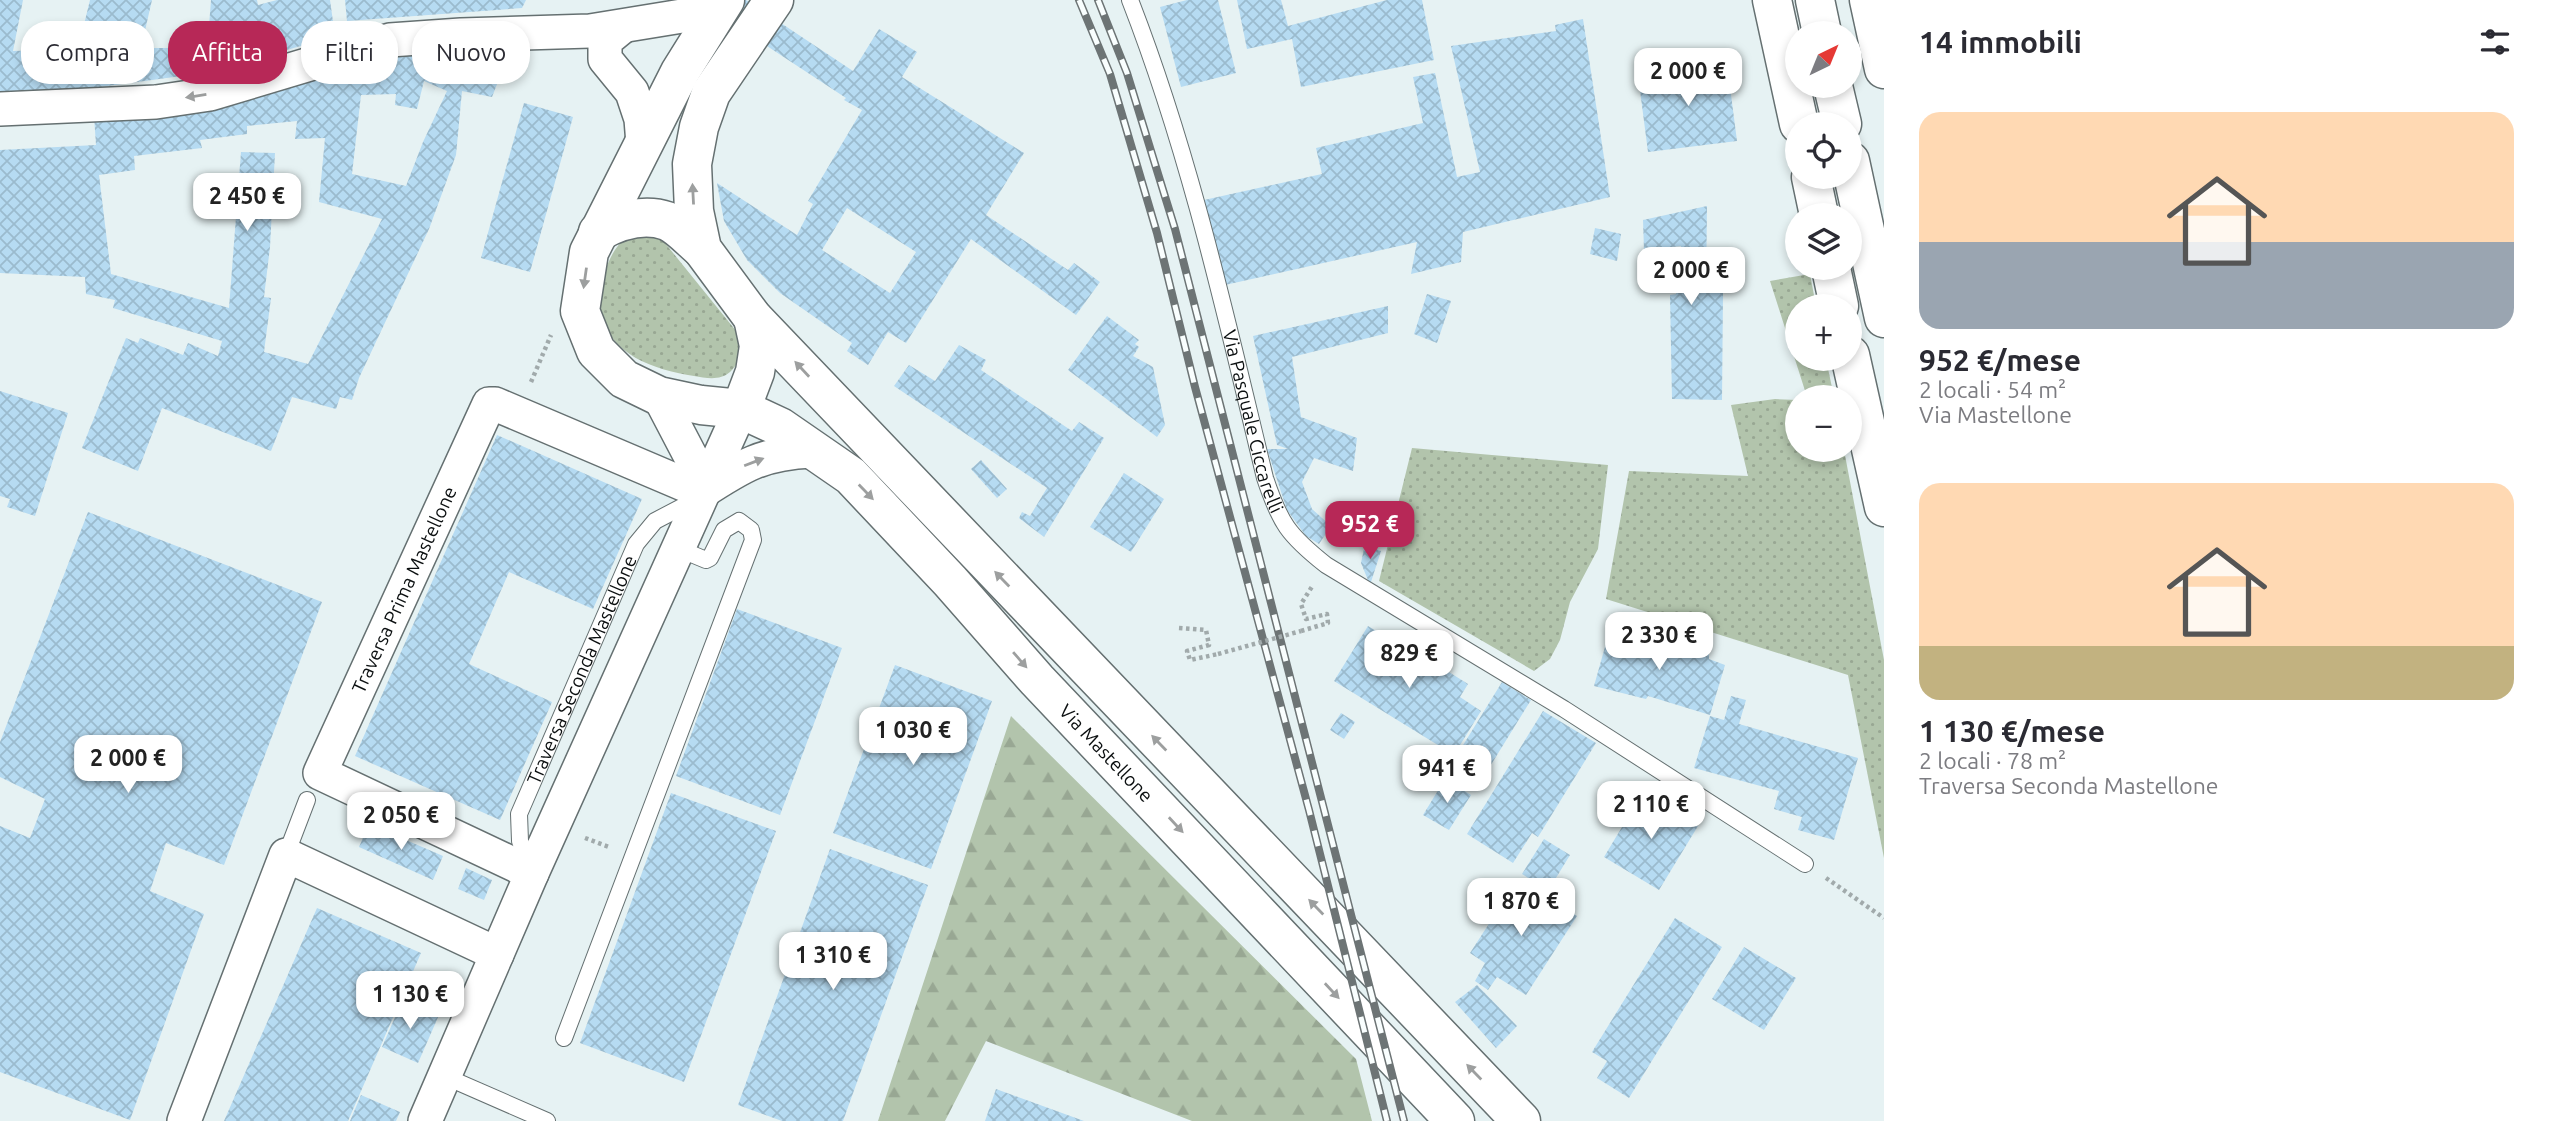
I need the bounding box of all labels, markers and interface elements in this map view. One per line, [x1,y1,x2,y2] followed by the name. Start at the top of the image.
[21,21,154,84] chip: Compra
[168,21,287,84] chip: Affitta
[301,21,398,84] chip: Filtri
[412,21,530,84] chip: Nuovo
[1785,21,1862,98] north arrow
[1785,21,1862,462] map controls
[2476,23,2514,61] icon: filters
[1919,25,2082,59] text: 14 immobili
[1623,48,1753,108] pin: 2 000 €
[1650,58,1726,83] text: 2 000 €
[184,91,206,102] one-way arrow
[1785,112,1862,189] button: locate
[2154,158,2280,284] icon: home
[182,174,312,233] pin: 2 450 €
[209,183,285,208] text: 2 450 €
[688,183,699,205] one-way arrow
[1785,203,1862,280] button: layers
[1626,247,1756,307] pin: 2 000 €
[1653,257,1729,282] text: 2 000 €
[579,267,590,289] one-way arrow
[1785,294,1862,371] button: +
[1219,327,1288,516] street label: Via Pasquale Ciccarelli
[1919,343,2081,377] text: 952 €/mese
[794,361,810,378] one-way arrow
[1919,377,2066,402] text: 2 locali · 54 m²
[1785,385,1862,462] button: −
[1919,402,2072,427] text: Via Mastellone
[743,457,764,468] one-way arrow
[347,483,461,697] street label: Traversa Prima Mastellone
[857,483,873,500] one-way arrow
[1321,502,1419,561] pin: 952 €
[1341,511,1399,536] text: 952 €
[2154,529,2280,655] icon: home
[522,552,641,788] street label: Traversa Seconda Mastellone
[994,571,1010,588] one-way arrow
[1594,612,1724,672] pin: 2 330 €
[1621,622,1697,647] text: 2 330 €
[1360,630,1458,690] pin: 829 €
[1380,640,1438,665] text: 829 €
[1012,651,1028,669] one-way arrow
[1055,700,1158,806] street label: Via Mastellone
[848,708,978,767] pin: 1 030 €
[1919,714,2105,748] text: 1 130 €/mese
[875,717,951,742] text: 1 030 €
[1151,735,1167,752] one-way arrow
[63,736,193,795] pin: 2 000 €
[90,745,166,770] text: 2 000 €
[1398,746,1496,805] pin: 941 €
[1919,748,2066,773] text: 2 locali · 78 m²
[1418,755,1476,780] text: 941 €
[1919,773,2218,798] text: Traversa Seconda Mastellone
[1586,782,1716,841] pin: 2 110 €
[1613,791,1689,816] text: 2 110 €
[336,792,466,852] pin: 2 050 €
[363,802,439,827] text: 2 050 €
[1168,816,1184,834] one-way arrow
[1456,878,1586,938] pin: 1 870 €
[1483,888,1559,913] text: 1 870 €
[1308,899,1325,916] one-way arrow
[768,932,898,992] pin: 1 310 €
[795,942,871,967] text: 1 310 €
[345,972,475,1031] pin: 1 130 €
[372,981,448,1006] text: 1 130 €
[1324,982,1340,1000] one-way arrow
[1466,1064,1482,1081] one-way arrow

